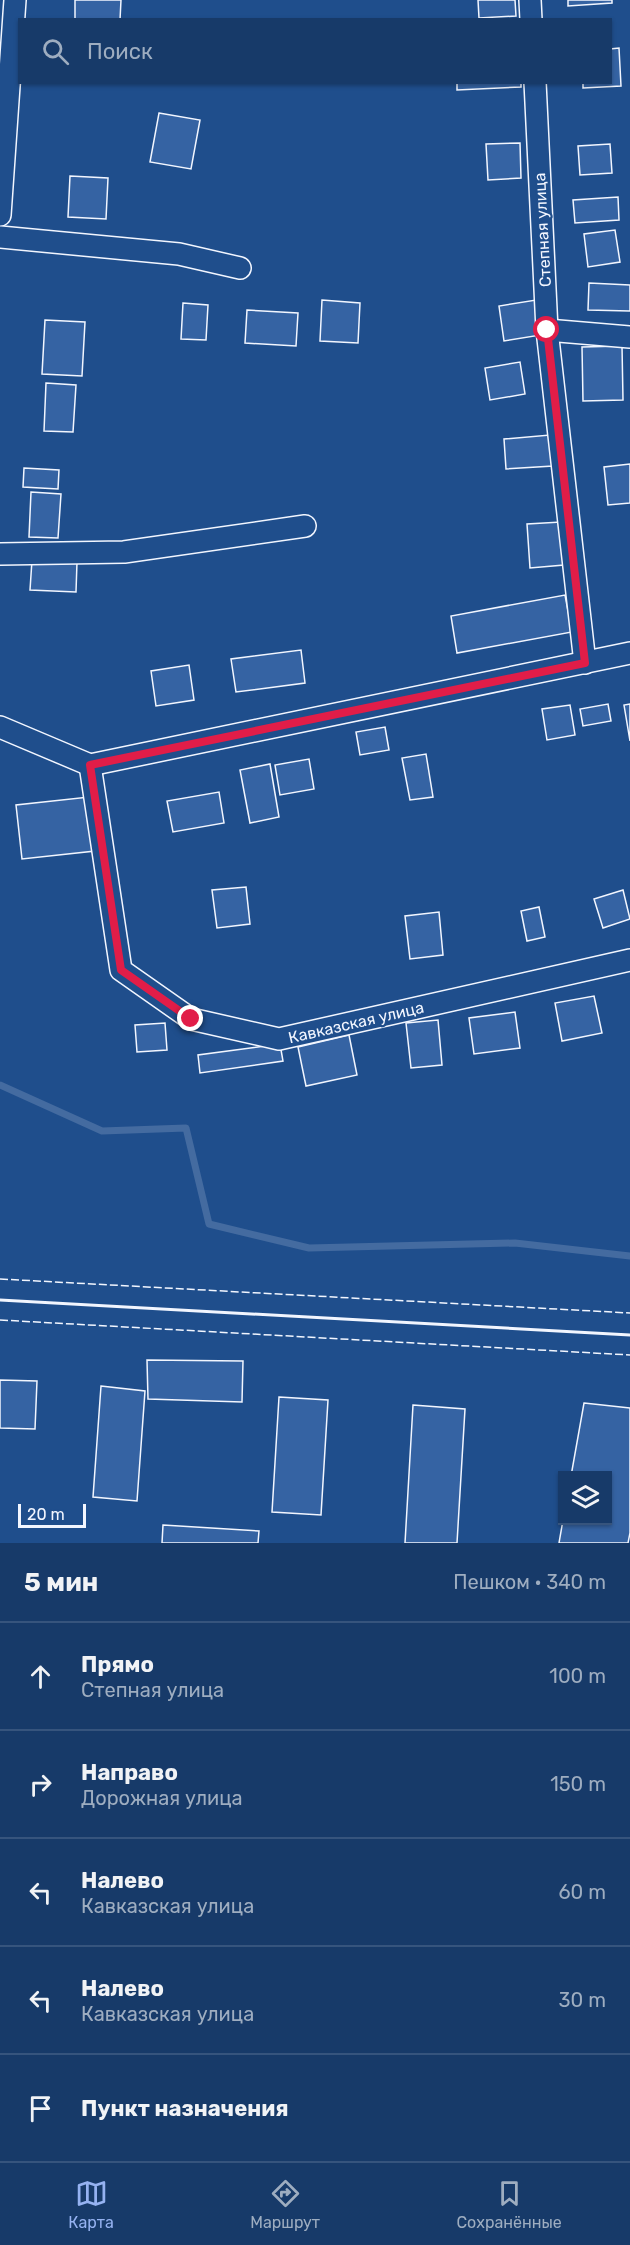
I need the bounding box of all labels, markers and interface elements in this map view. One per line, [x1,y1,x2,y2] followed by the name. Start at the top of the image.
[18,18,612,84] search box
[39,35,72,68] icon: search
[87,38,153,65] text: Поиск
[530,172,555,288] street label: Степная улица
[533,316,559,342] route start
[286,998,426,1047] street label: Кавказская улица
[177,1005,203,1031] route end
[558,1471,612,1525] map controls
[558,1471,612,1525] button: layers
[18,1501,86,1528] scale bar
[27,1505,65,1524] text: 20 m
[24,1567,98,1598] text: 5 мин
[453,1570,606,1594] text: Пешком · 340 m
[81,1651,154,1678] text: Прямо
[24,1660,57,1693] icon: ahead
[549,1664,606,1688] text: 100 m
[81,1678,224,1702] text: Степная улица
[81,1759,178,1786] text: Направо
[24,1768,57,1801] icon: right
[550,1772,606,1796] text: 150 m
[81,1786,243,1810] text: Дорожная улица
[81,1867,164,1894] text: Налево
[24,1876,57,1909] icon: left
[559,1880,606,1904] text: 60 m
[81,1894,254,1918] text: Кавказская улица
[81,1975,164,2002] text: Налево
[24,1984,57,2017] icon: left
[559,1988,606,2012] text: 30 m
[81,2002,254,2026] text: Кавказская улица
[24,2092,57,2125] icon: arrive
[81,2095,289,2122] text: Пункт назначения
[68,2177,114,2232] tab: Карта
[250,2177,320,2232] tab: Маршрут
[456,2177,562,2232] tab: Сохранённые

